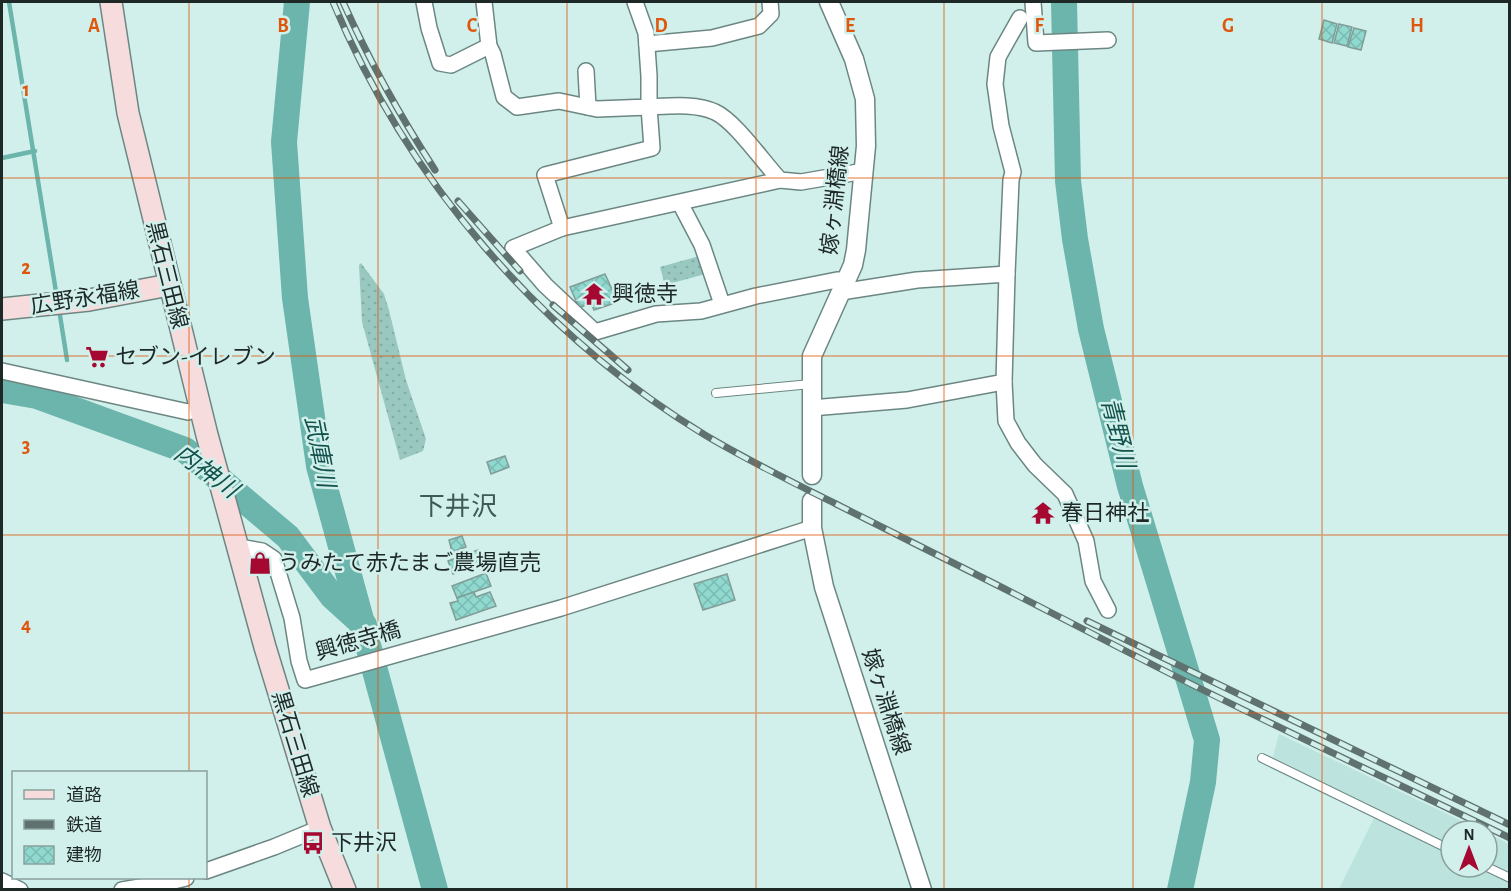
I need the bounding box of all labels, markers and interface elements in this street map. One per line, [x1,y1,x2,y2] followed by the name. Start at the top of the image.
[88,16,100,36] text: A
[277,16,289,36] text: B
[467,16,478,36] text: C
[654,16,668,36] text: D
[845,16,855,36] text: E
[1034,16,1044,36] text: F
[1222,16,1234,36] text: G
[1410,16,1424,36] text: H
[22,80,30,100] text: 1
[817,144,852,256] street label: 嫁ヶ淵橋線
[143,219,192,331] street label: 黒石三田線
[21,258,31,278] text: 2
[29,278,141,317] street label: 広野永福線
[581,281,607,307] temple icon: 興徳寺
[612,282,678,305] place label: 興徳寺
[84,344,110,370] supermarket icon: セブン-イレブン
[115,345,276,368] place label: セブン-イレブン
[1097,395,1140,474] water label: 青野川
[300,414,340,493] water label: 武庫川
[22,436,30,456] text: 3
[170,440,246,505] water label: 内神川
[419,493,497,520] district label: 下井沢
[1030,500,1056,526] temple icon: 春日神社
[1061,501,1149,524] place label: 春日神社
[247,550,273,576] shop icon: うみたて赤たまご農場直売
[278,551,541,574] place label: うみたて赤たまご農場直売
[21,615,31,635] text: 4
[312,617,403,664] street label: 興徳寺橋
[859,646,914,758] street label: 嫁ヶ淵橋線
[268,688,323,800] street label: 黒石三田線
[12,771,207,879] legend
[66,785,102,805] text: 道路
[66,815,102,835] text: 鉄道
[1439,819,1499,879] north arrow
[1463,827,1475,843] text: N
[300,830,326,856] bus stop icon: 下井沢
[331,831,397,854] place label: 下井沢
[66,845,102,865] text: 建物

